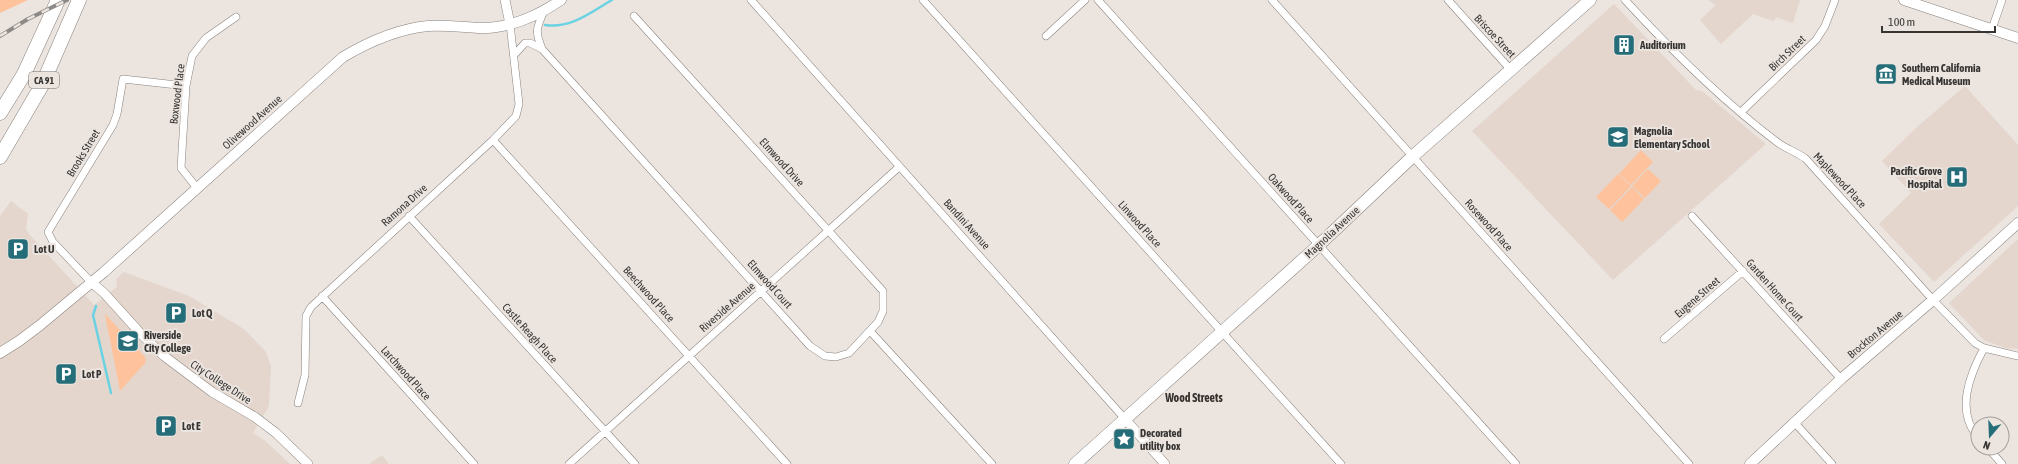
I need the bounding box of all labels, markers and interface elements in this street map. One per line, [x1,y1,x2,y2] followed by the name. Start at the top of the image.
[1882,8,1995,34] scale bar
[1472,12,1518,60] street label: Briscoe Street
[1888,15,1915,29] text: 100 m
[1611,32,1637,58] building icon: Auditorium
[1766,33,1808,73] street label: Birch Street
[1639,39,1686,51] place label: Auditorium
[1873,61,1899,87] museum icon: Southern California Medical Museum
[1902,62,1981,87] place label: Southern California Medical Museum
[167,63,187,125] street label: Boxwood Place
[29,72,59,88] road number: CA 91
[220,92,284,152] street label: Olivewood Avenue
[1605,124,1631,150] school or university icon: Magnolia Elementary School
[1634,125,1711,150] place label: Magnolia Elementary School
[64,127,102,179] street label: Brooks Street
[757,136,807,188] street label: Elmwood Drive
[1811,150,1869,210] street label: Maplewood Place
[1944,164,1970,190] hospital icon: Pacific Grove Hospital
[1890,165,1943,190] place label: Pacific Grove Hospital
[1266,171,1316,225] street label: Oakwood Place
[379,181,429,229] street label: Ramona Drive
[941,196,993,252] street label: Bandini Avenue
[1463,197,1515,253] street label: Rosewood Place
[1116,198,1164,250] street label: Linwood Place
[1302,204,1362,260] street label: Magnolia Avenue
[5,236,31,262] parking icon: Lot U
[34,243,55,255] place label: Lot U
[745,257,795,311] street label: Elmwood Court
[1744,257,1806,323] street label: Garden Home Court
[621,264,677,324] street label: Beechwood Place
[1672,274,1722,320] street label: Eugene Street
[697,280,757,334] street label: Riverside Avenue
[163,300,189,326] parking icon: Lot Q
[500,301,560,365] street label: Castle Reagh Place
[192,307,213,319] place label: Lot Q
[1845,308,1905,360] street label: Brockton Avenue
[115,328,141,354] school or university icon: Riverside City College
[144,329,191,354] place label: Riverside City College
[379,344,433,402] street label: Larchwood Place
[188,358,254,406] street label: City College Drive
[53,361,79,387] parking icon: Lot P
[82,368,102,380] place label: Lot P
[1164,391,1224,405] district label: Wood Streets
[153,413,179,439] parking icon: Lot E
[1970,416,2010,456] north arrow
[182,420,201,432] place label: Lot E
[1111,426,1137,452] place icon: Decorated utility box
[1140,427,1182,452] place label: Decorated utility box
[1982,439,1992,452] text: N

